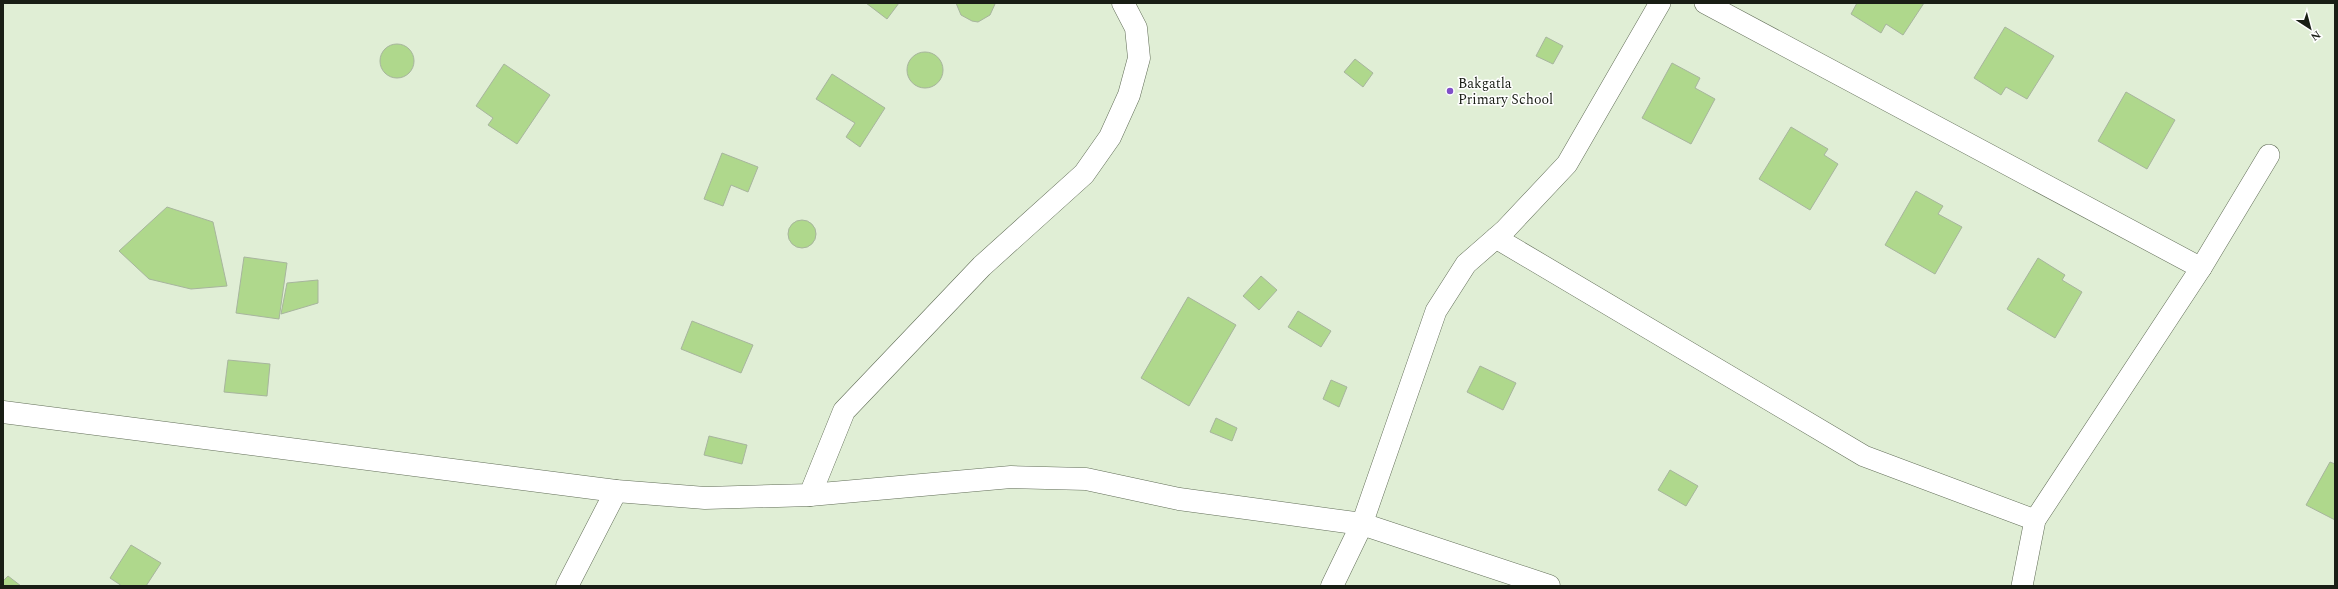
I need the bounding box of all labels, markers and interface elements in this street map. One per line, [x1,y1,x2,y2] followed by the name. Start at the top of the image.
[2290,8,2330,48] north arrow
[2307,26,2324,45] text: N
[1458,73,1553,110] place label: Bakgatla Primary School
[1445,86,1455,96] marker: Bakgatla Primary School

